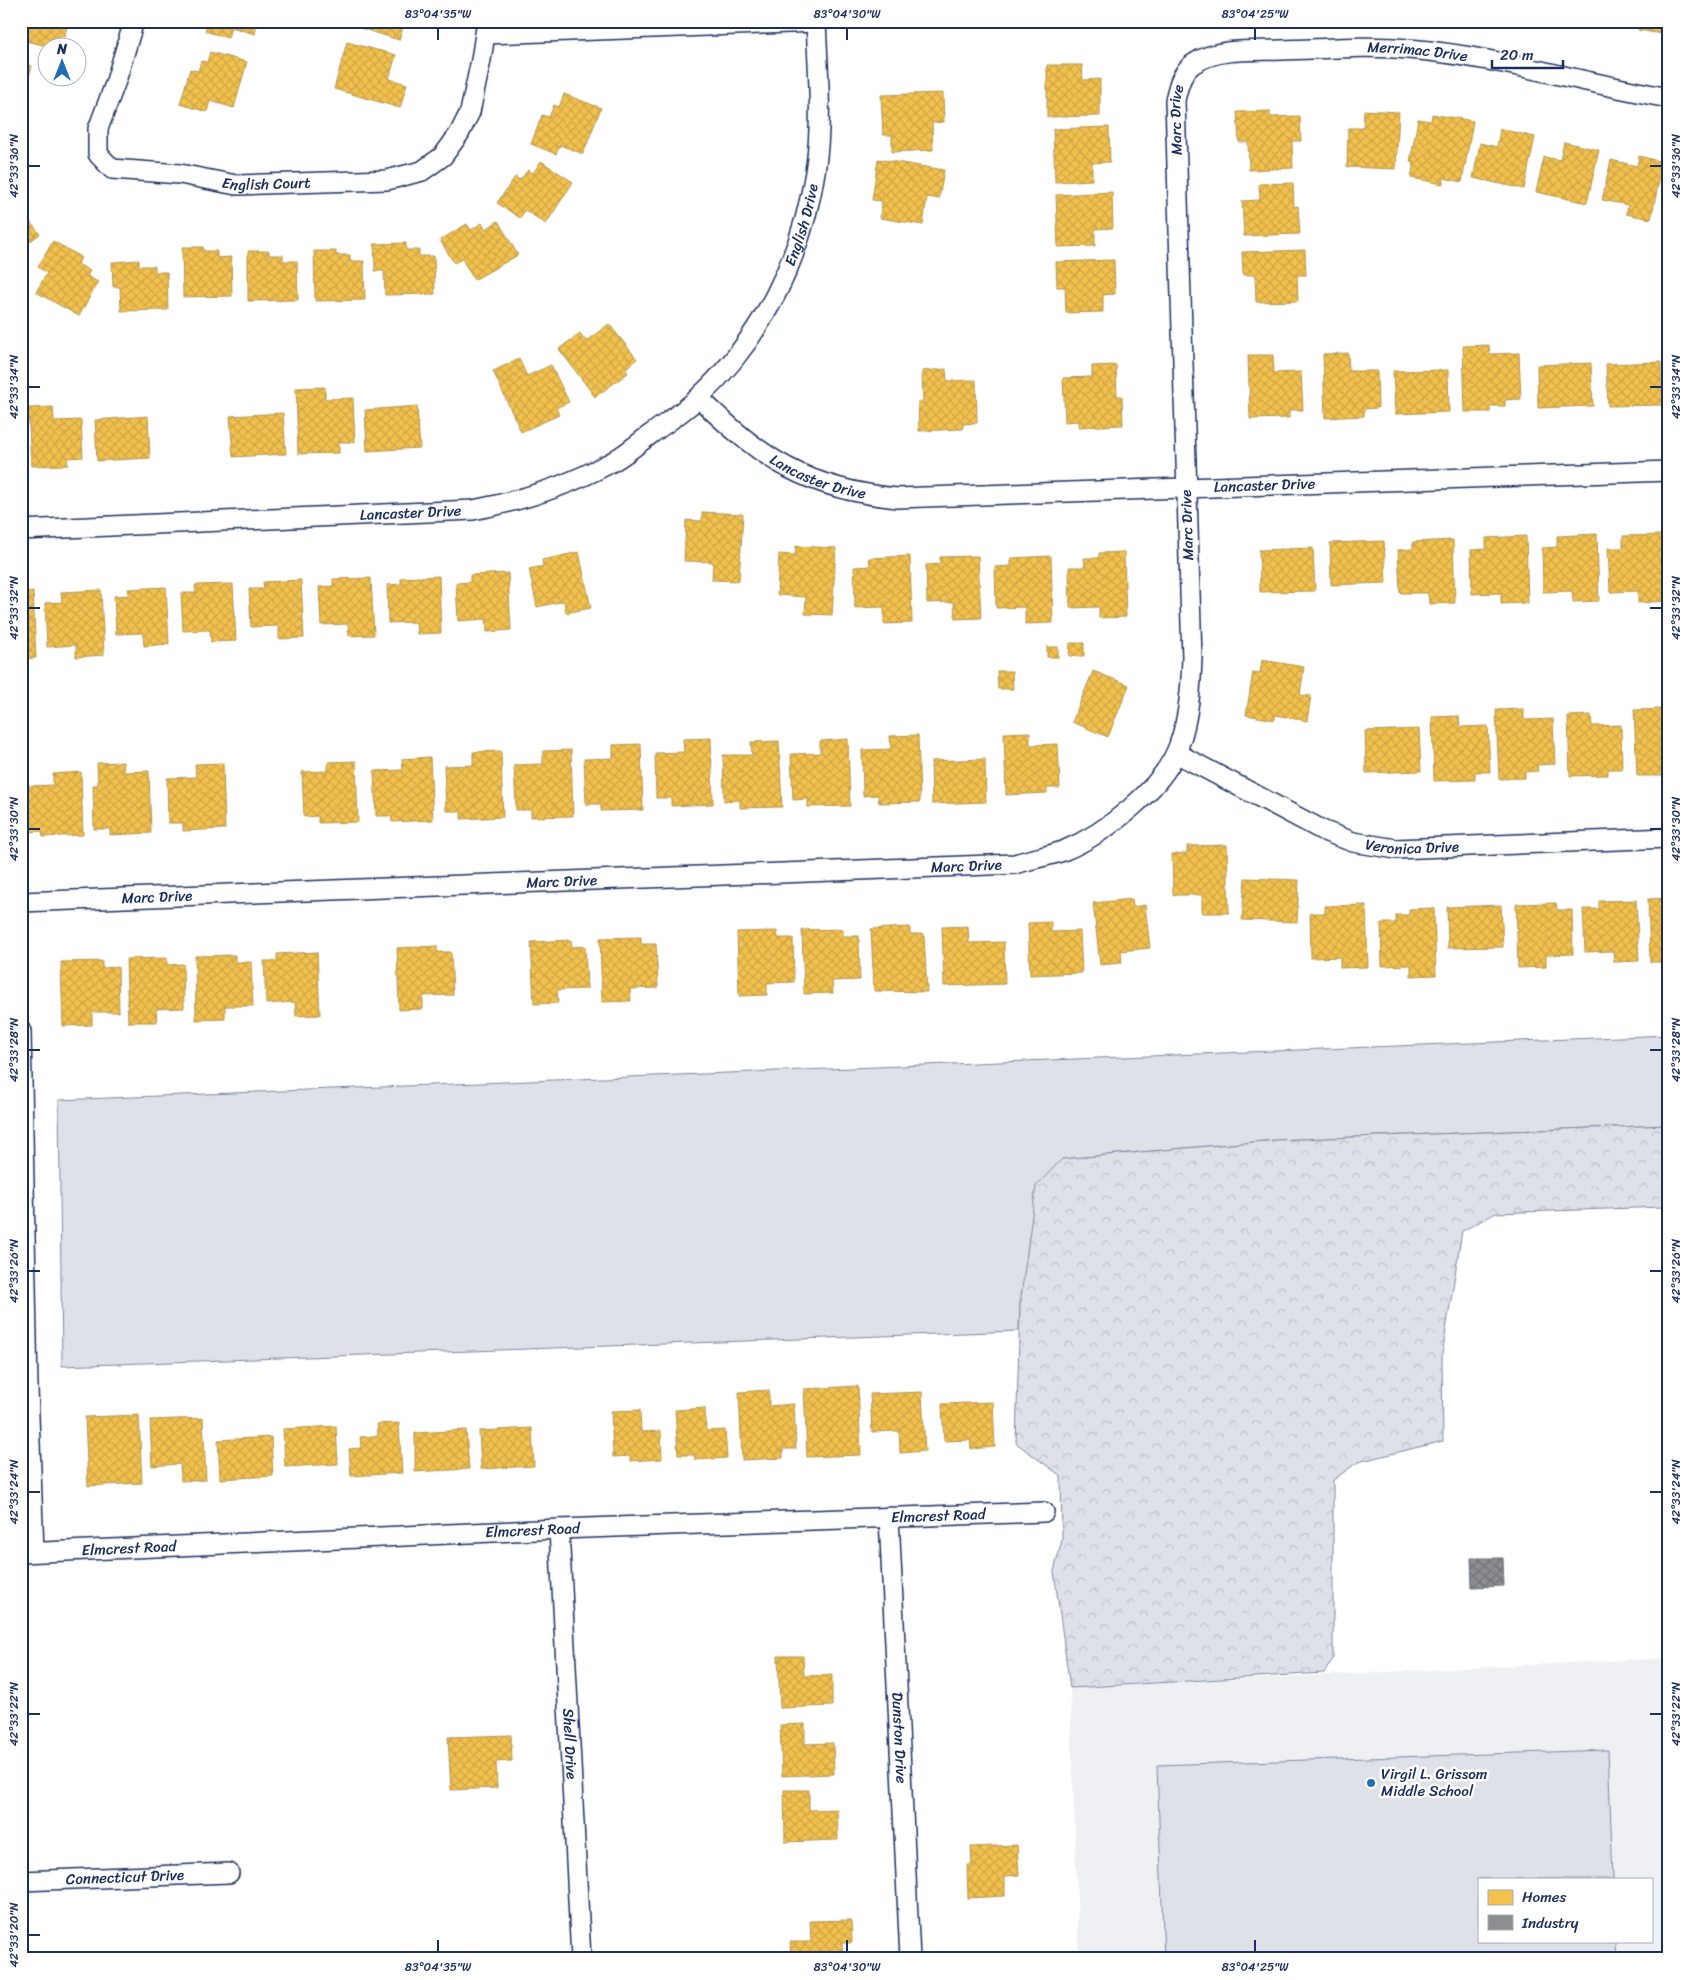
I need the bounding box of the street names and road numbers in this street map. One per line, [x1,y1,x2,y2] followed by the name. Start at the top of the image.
[1367,34,1470,69] street label: Merrimac Drive
[1162,81,1191,156] street label: Marc Drive
[220,170,312,198] street label: English Court
[777,182,826,270] street label: English Drive
[765,447,868,507] street label: Lancaster Drive
[1213,470,1316,500] street label: Lancaster Drive
[1173,489,1201,561] street label: Marc Drive
[359,498,462,528] street label: Lancaster Drive
[1363,831,1460,862] street label: Veronica Drive
[930,852,1002,880] street label: Marc Drive
[526,867,597,896] street label: Marc Drive
[121,882,193,911] street label: Marc Drive
[891,1501,987,1530] street label: Elmcrest Road
[485,1515,581,1545] street label: Elmcrest Road
[81,1533,178,1563] street label: Elmcrest Road
[884,1691,915,1784] street label: Dunston Drive
[555,1708,585,1780] street label: Shell Drive
[65,1862,184,1892] street label: Connecticut Drive

